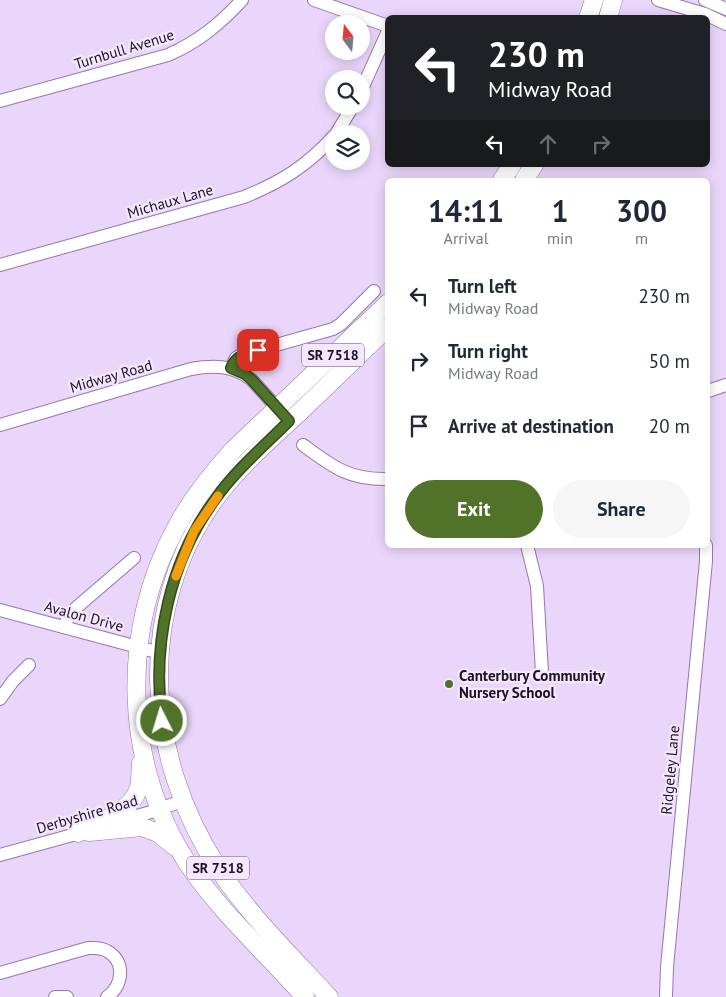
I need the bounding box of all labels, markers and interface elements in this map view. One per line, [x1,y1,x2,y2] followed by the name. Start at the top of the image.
[325,15,370,60] north arrow
[325,15,370,170] map controls
[72,25,176,73] street label: Turnbull Avenue
[488,31,585,77] text: 230 m
[405,35,470,100] icon: left
[325,70,370,115] button: search
[488,75,612,103] text: Midway Road
[325,125,370,170] button: layers
[481,130,509,158] icon: left
[534,130,562,158] icon: ahead
[587,130,615,158] icon: right
[125,180,215,222] street label: Michaux Lane
[428,191,504,230] text: 14:11
[552,191,569,230] text: 1
[616,191,667,230] text: 300
[444,228,488,248] text: Arrival
[547,228,573,248] text: min
[635,228,648,248] text: m
[448,274,517,298] text: Turn left
[405,282,433,310] icon: left
[638,284,690,308] text: 230 m
[448,298,538,318] text: Midway Road
[237,329,279,371] pin
[244,336,272,364] icon: arrive
[448,339,528,363] text: Turn right
[302,344,364,366] road number: SR 7518
[405,347,433,375] icon: right
[649,349,690,373] text: 50 m
[68,355,154,397] street label: Midway Road
[448,363,538,383] text: Midway Road
[405,412,433,440] icon: arrive
[448,414,614,438] text: Arrive at destination
[649,414,690,438] text: 20 m
[405,480,543,538] button: Exit
[553,480,690,538] button: Share
[42,596,126,636] street label: Avalon Drive
[459,666,606,702] place label: Canterbury Community Nursery School
[443,678,455,690] marker: Canterbury Community Nursery School
[135,694,187,746] position arrow
[657,725,683,815] street label: Ridgeley Lane
[34,790,140,838] street label: Derbyshire Road
[187,856,249,880] road number: SR 7518

